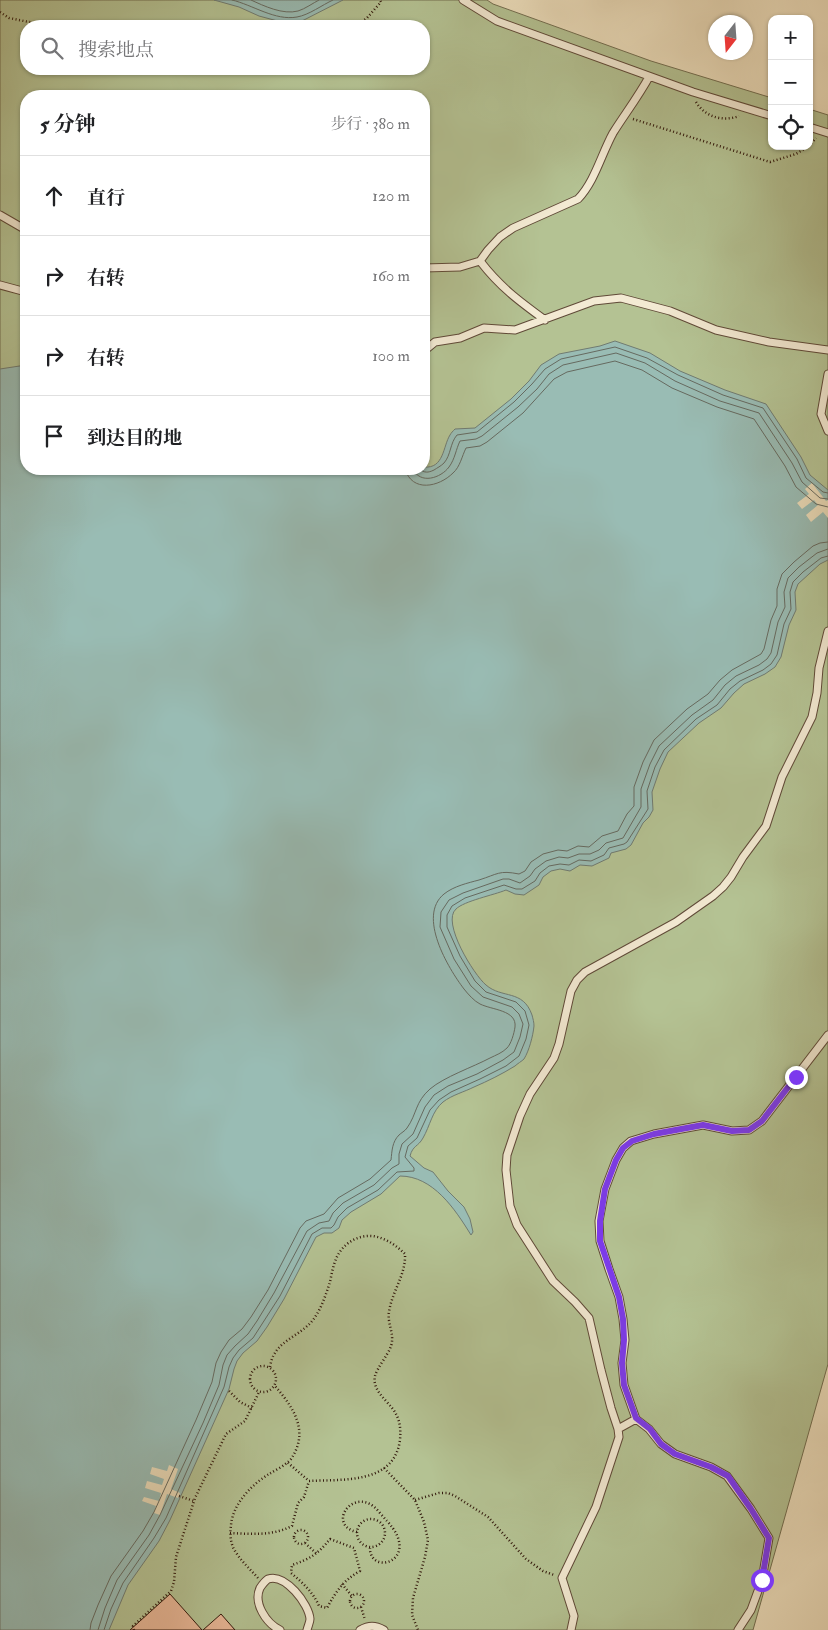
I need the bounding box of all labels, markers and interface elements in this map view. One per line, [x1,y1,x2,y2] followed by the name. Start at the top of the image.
[708,15,753,60] north arrow
[768,15,813,150] map controls
[768,15,813,60] button: +
[20,20,430,75] search box
[38,34,66,62] icon: search
[78,38,154,62] text: 搜索地点
[768,60,813,105] button: −
[768,105,813,150] button: locate
[40,111,96,138] text: 5 分钟
[330,114,410,134] text: 步行 · 380 m
[40,182,68,210] icon: ahead
[87,186,125,210] text: 直行
[372,186,410,206] text: 120 m
[40,262,68,290] icon: right
[87,266,125,290] text: 右转
[372,266,410,286] text: 160 m
[40,342,68,370] icon: right
[87,346,125,370] text: 右转
[372,346,410,366] text: 100 m
[40,422,68,450] icon: arrive
[87,426,182,450] text: 到达目的地
[785,1066,808,1089] route end
[751,1569,774,1592] route start

